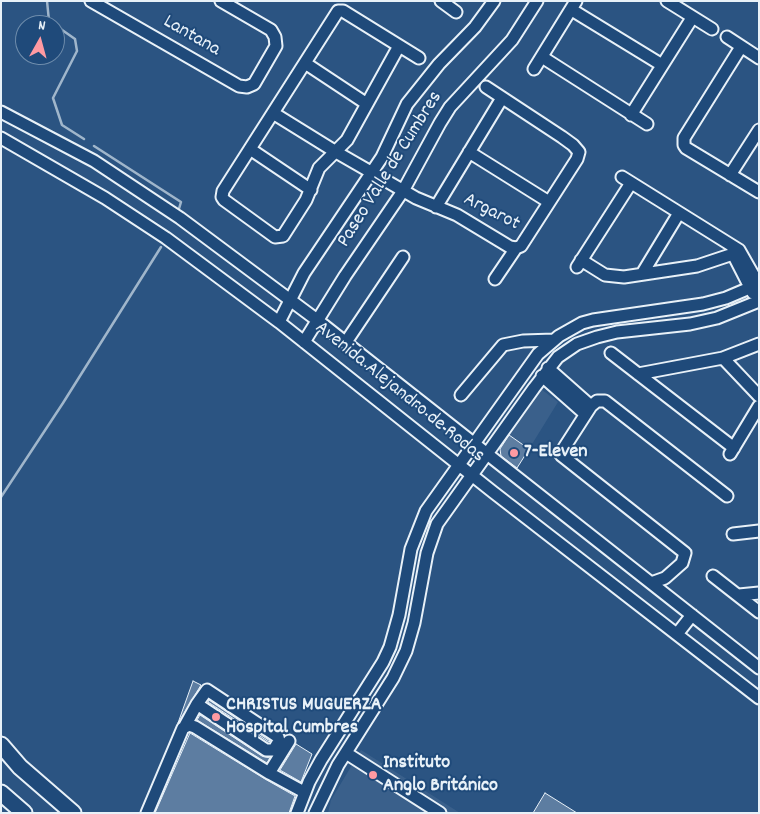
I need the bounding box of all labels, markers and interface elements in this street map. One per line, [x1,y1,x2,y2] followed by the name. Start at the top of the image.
[158,11,224,63] street label: Lantana
[15,15,65,65] north arrow
[37,16,46,36] text: N
[333,88,449,252] street label: Paseo Valle de Cumbres
[459,189,523,237] street label: Argarot
[309,317,489,469] street label: Avenida Alejandro de Rodas
[524,441,588,465] place label: 7-Eleven
[508,447,520,459] marker: 7-Eleven
[226,694,382,741] place label: CHRISTUS MUGUERZA Hospital Cumbres
[210,711,222,723] marker: CHRISTUS MUGUERZA Hospital Cumbres
[383,752,498,799] place label: Instituto Anglo Británico
[367,769,379,781] marker: Instituto Anglo Británico

